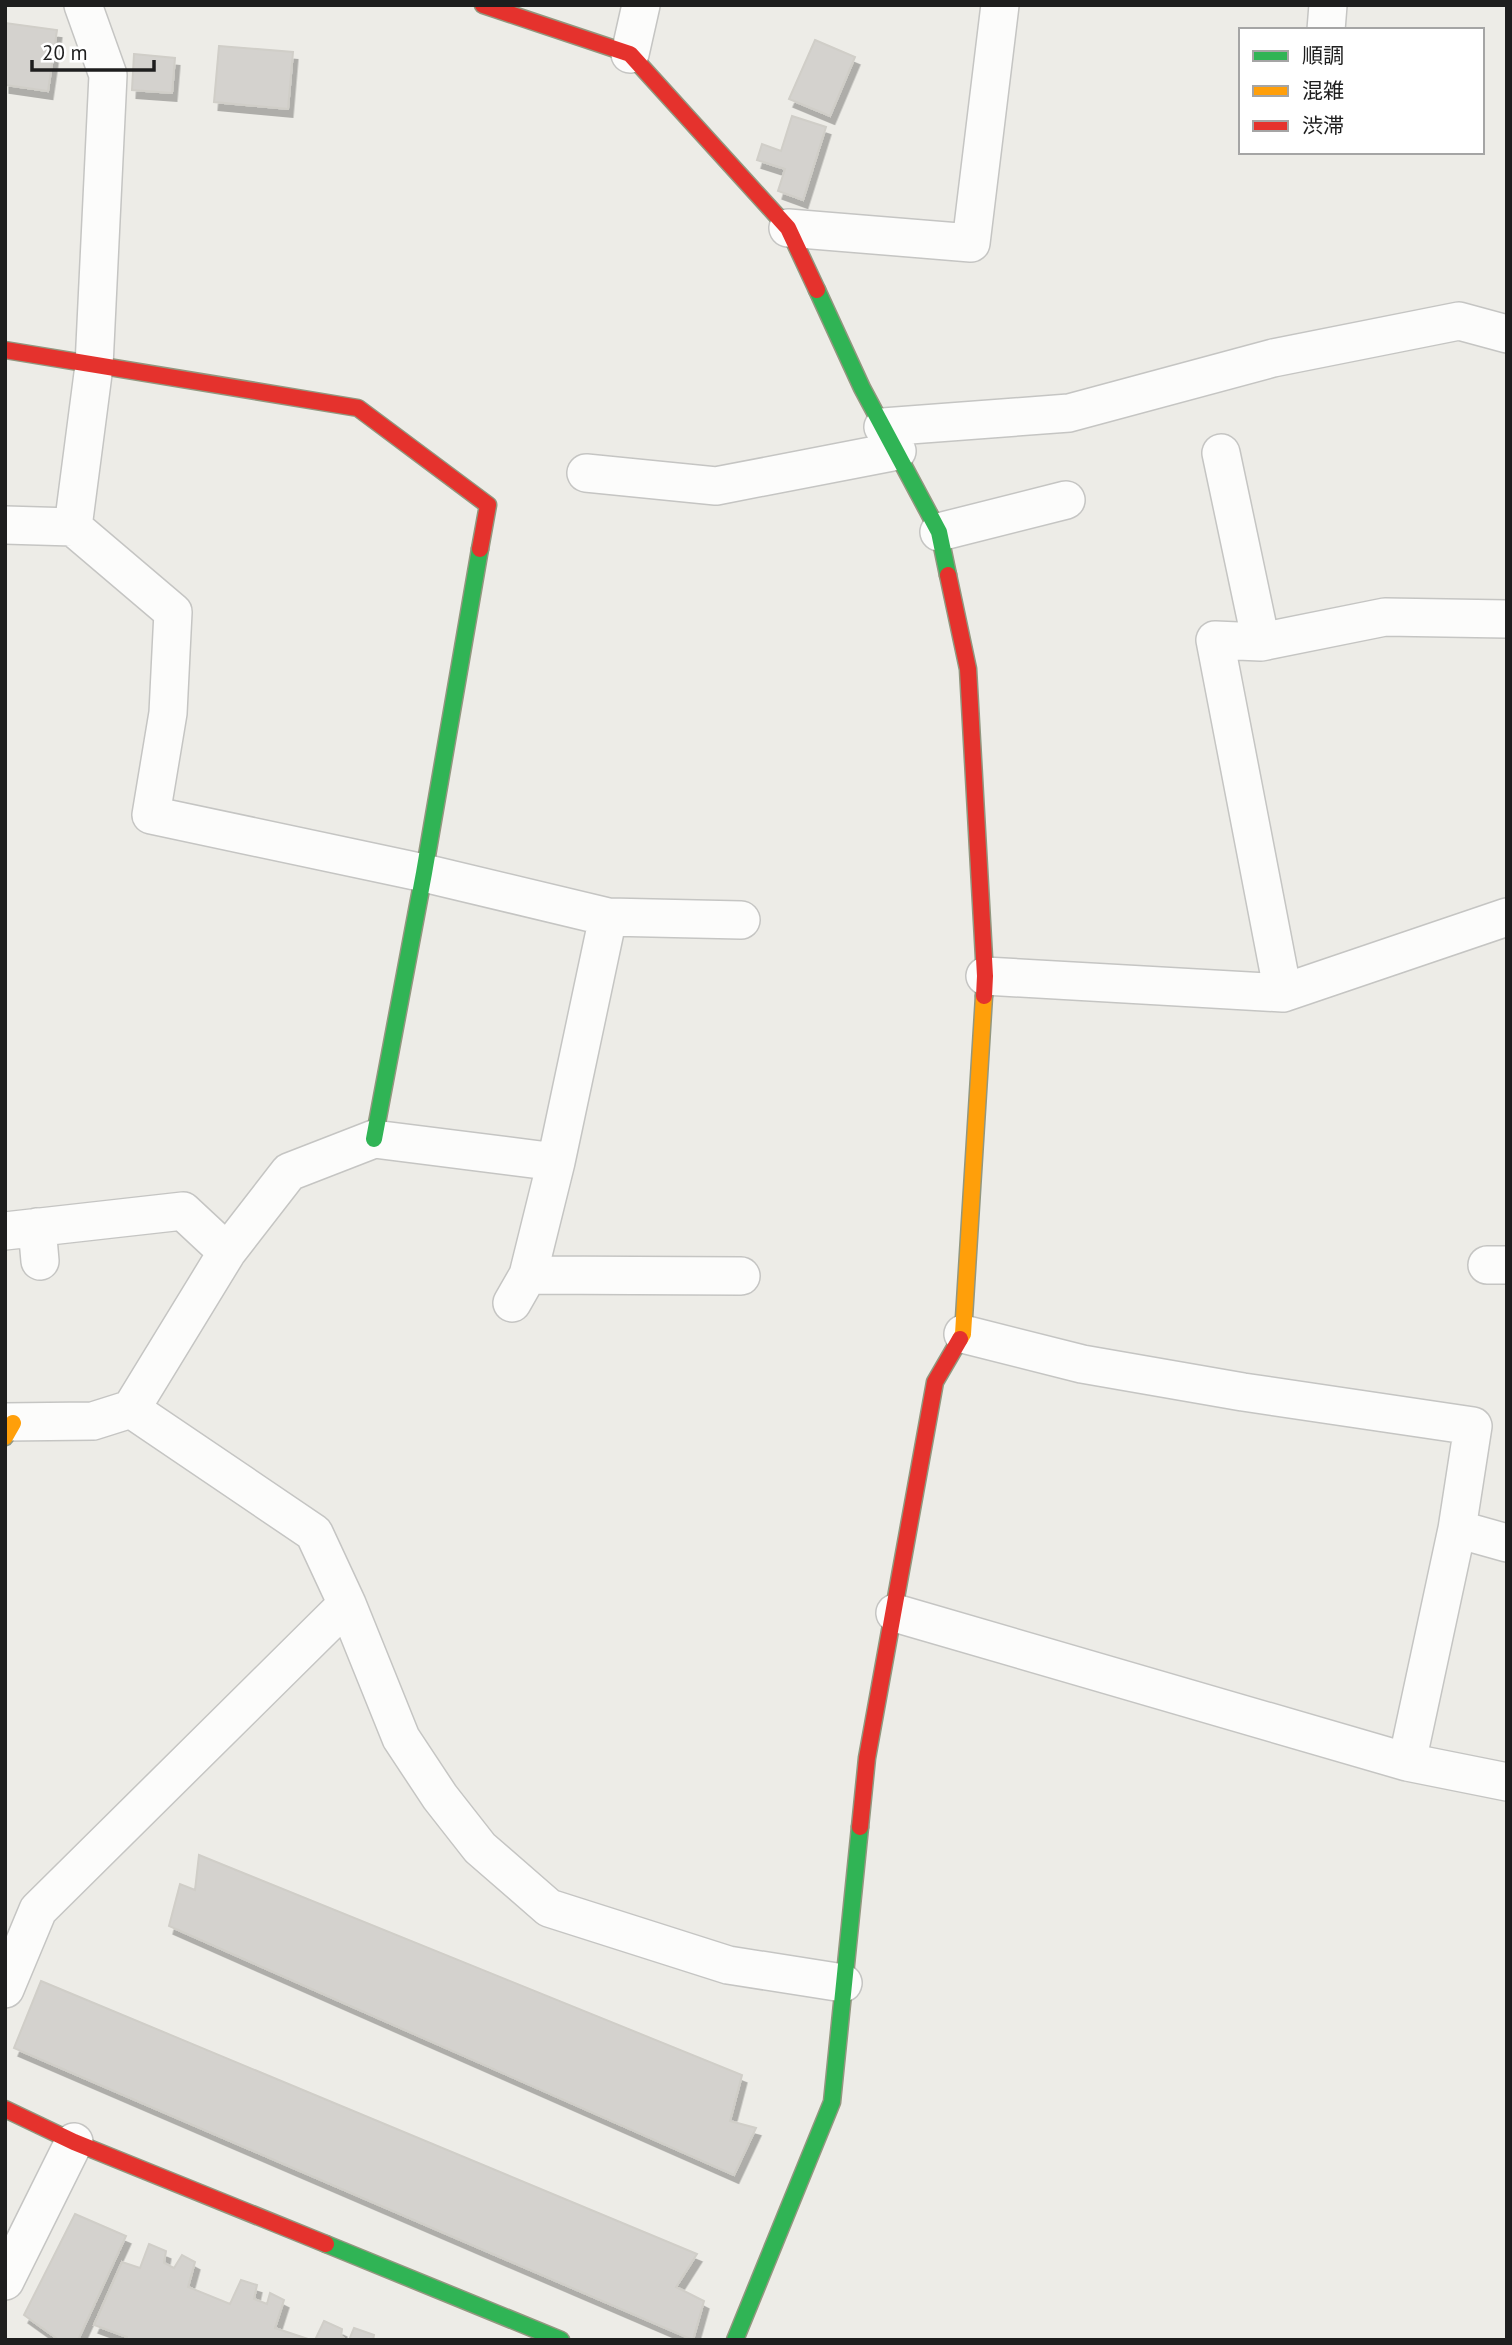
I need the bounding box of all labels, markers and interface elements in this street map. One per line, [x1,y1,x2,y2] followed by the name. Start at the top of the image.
[32,28,154,72] scale bar
[1239,28,1484,154] legend
[42,39,88,66] text: 20 m
[1302,42,1344,69] text: 順調
[1302,77,1344,104] text: 混雑
[1302,112,1344,139] text: 渋滞

